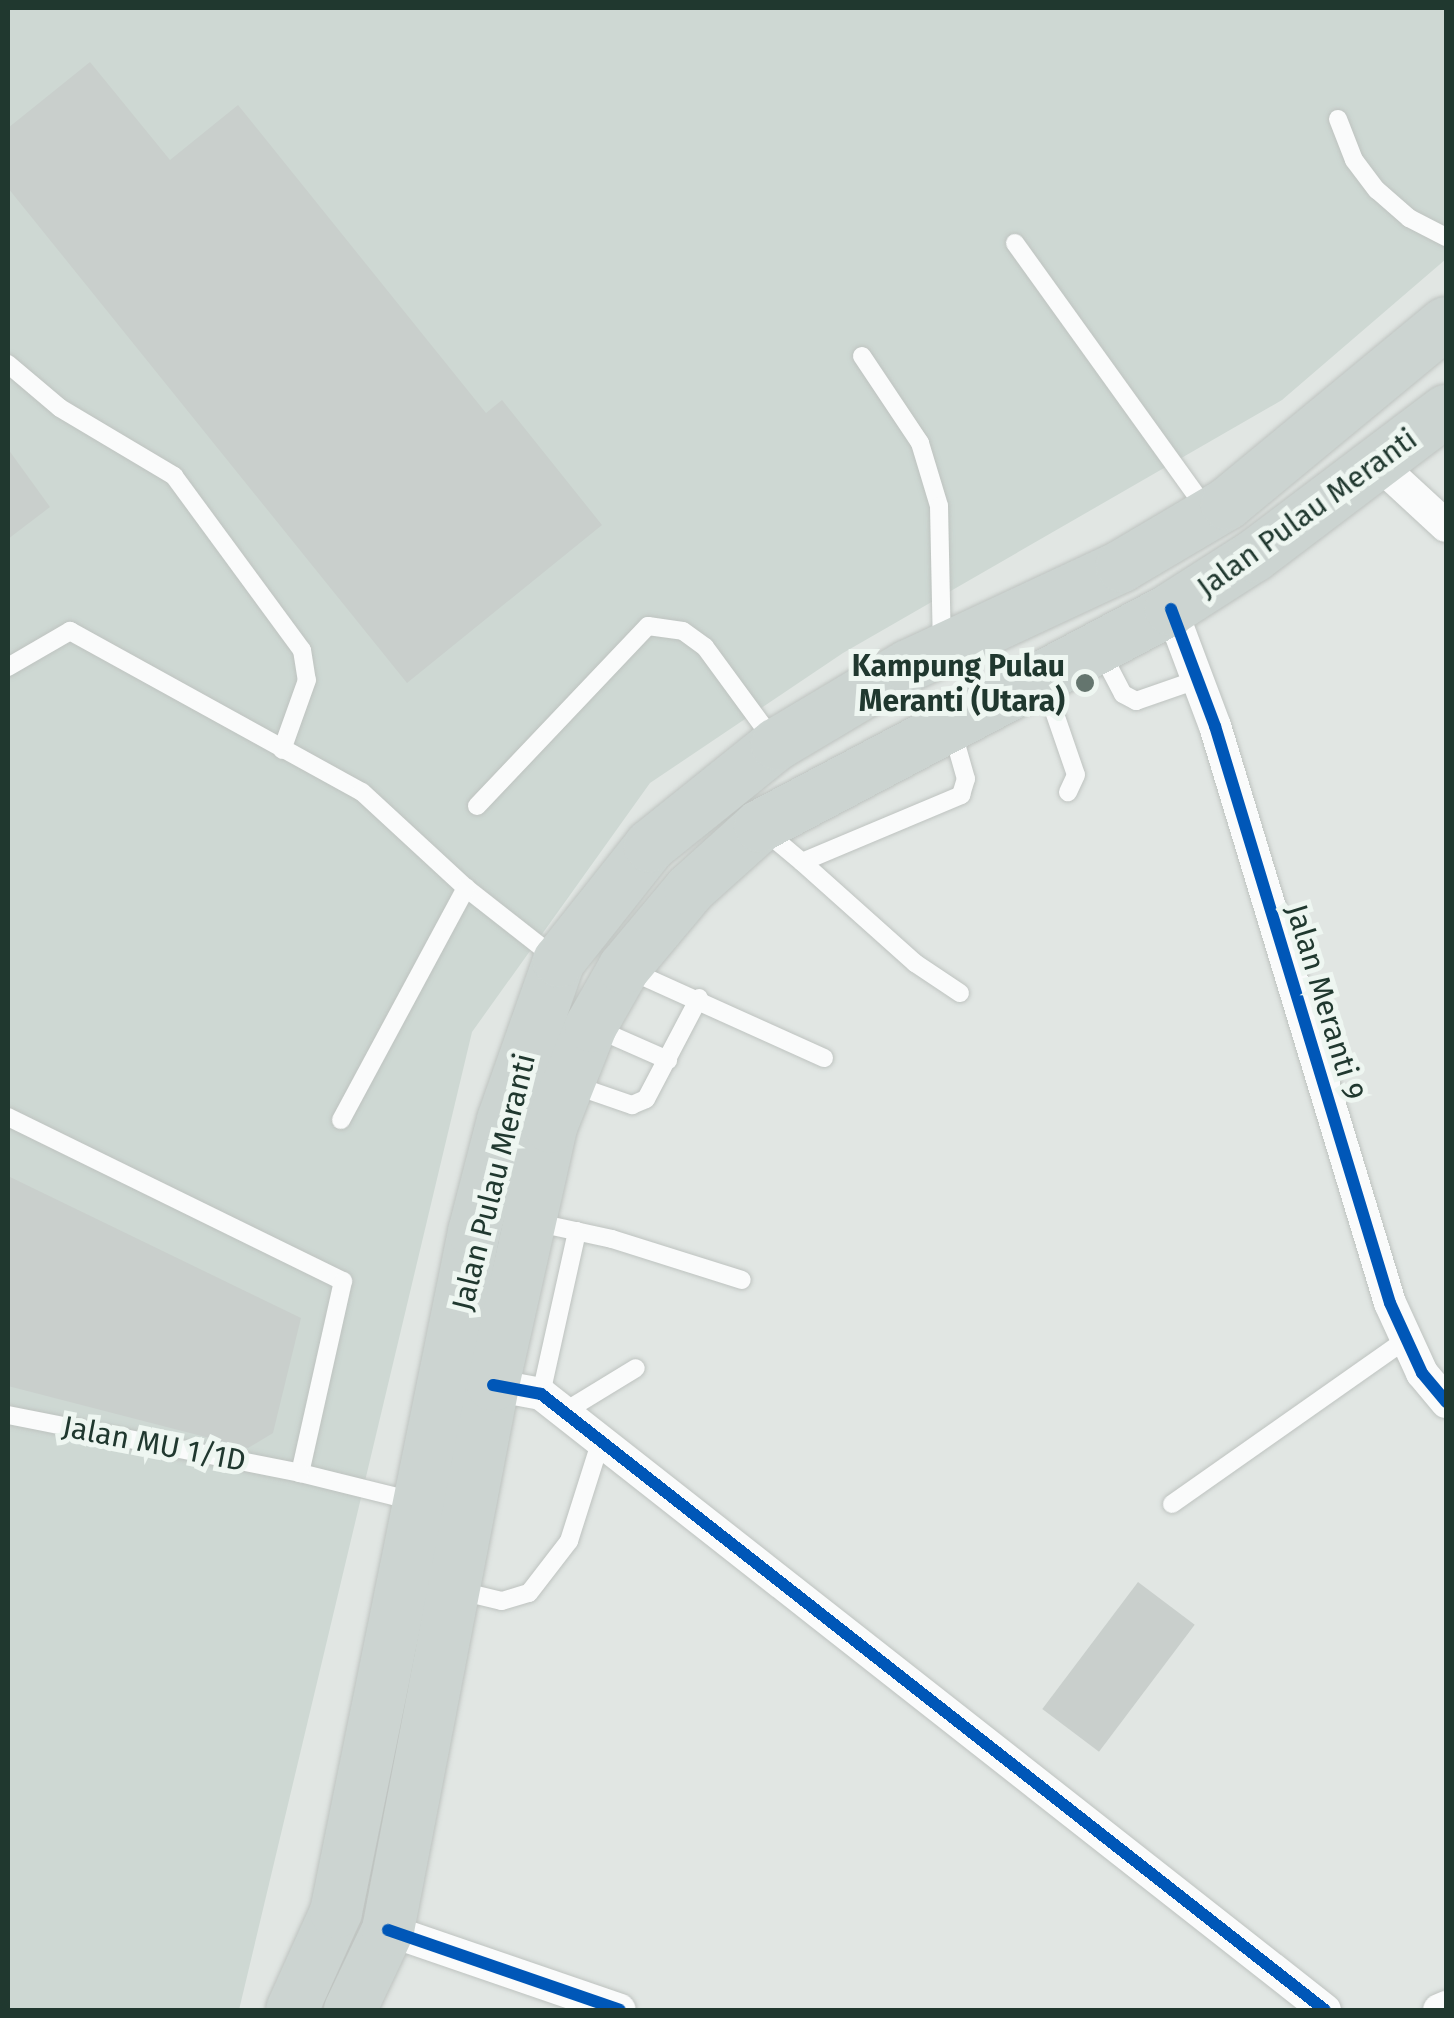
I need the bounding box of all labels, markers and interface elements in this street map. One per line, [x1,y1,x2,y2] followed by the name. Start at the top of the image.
[1190,421,1424,605] street label: Jalan Pulau Meranti
[852,648,1065,718] place label: Kampung Pulau Meranti (Utara)
[1074,672,1096,694] marker: Kampung Pulau Meranti (Utara)
[1278,900,1372,1104] street label: Jalan Meranti 9
[445,1050,543,1314] street label: Jalan Pulau Meranti
[59,1409,249,1479] street label: Jalan MU 1/1D

